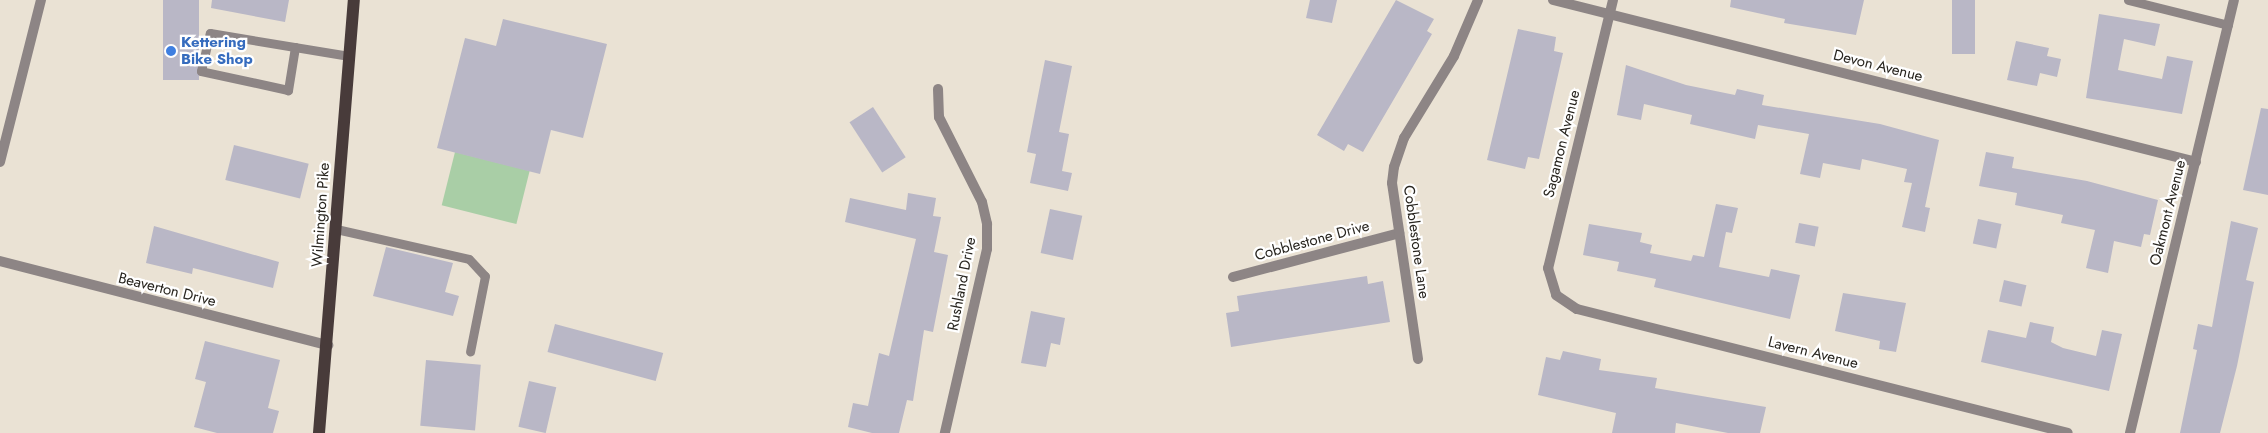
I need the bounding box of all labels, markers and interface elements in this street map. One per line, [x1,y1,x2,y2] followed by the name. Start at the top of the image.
[181,33,253,68] place label: Kettering Bike Shop
[165,45,177,57] marker: Kettering Bike Shop
[1831,46,1925,86] street label: Devon Avenue
[1540,88,1584,200] street label: Sagamon Avenue
[2146,158,2190,268] street label: Oakmont Avenue
[308,162,334,268] street label: Wilmington Pike
[1399,184,1433,300] street label: Cobblestone Lane
[1253,217,1371,265] street label: Cobblestone Drive
[944,236,980,332] street label: Rushland Drive
[116,269,218,311] street label: Beaverton Drive
[1766,333,1860,373] street label: Lavern Avenue

